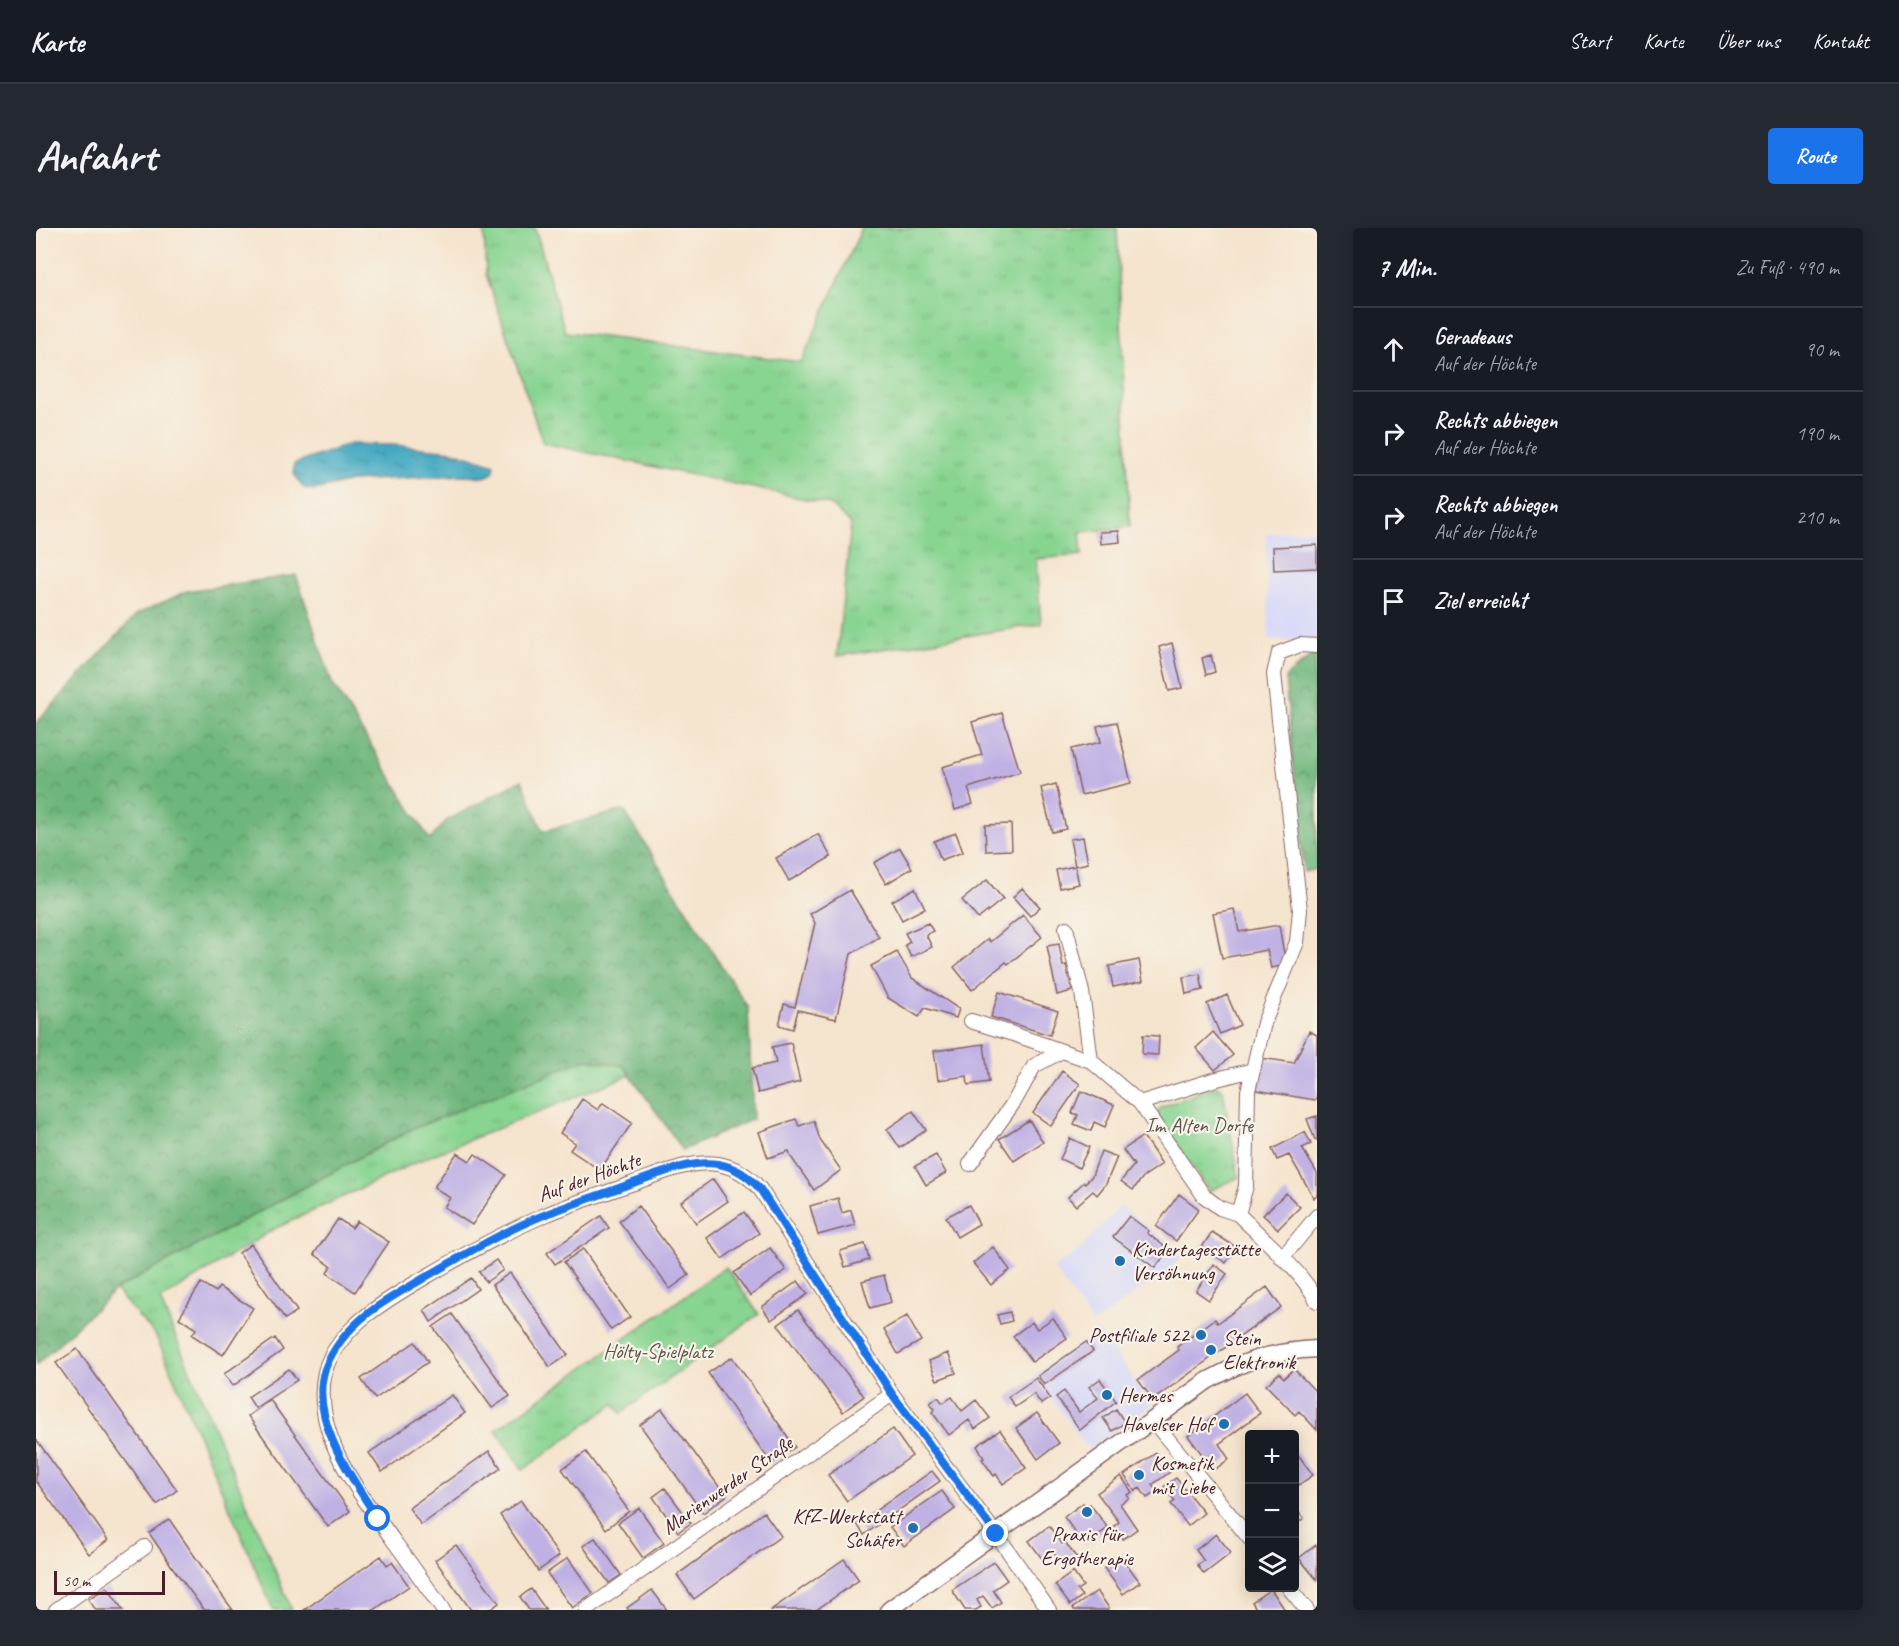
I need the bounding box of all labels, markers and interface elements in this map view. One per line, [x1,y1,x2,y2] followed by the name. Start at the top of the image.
[30,24,84,59] text: Karte
[1569,28,1610,54] text: Start
[1643,28,1684,54] text: Karte
[1717,28,1780,54] text: Über uns
[1813,28,1869,54] text: Kontakt
[1768,128,1863,184] button: Route
[36,130,156,183] text: Anfahrt
[1377,251,1436,284] text: 7 Min.
[1736,255,1839,280] text: Zu Fuß · 490 m
[1434,323,1511,351] text: Geradeaus
[1377,333,1410,366] icon: ahead
[1805,337,1839,362] text: 90 m
[1434,351,1536,376] text: Auf der Höchte
[1434,407,1557,435] text: Rechts abbiegen
[1377,417,1410,450] icon: right
[1796,421,1839,446] text: 190 m
[1434,435,1536,460] text: Auf der Höchte
[1434,491,1557,519] text: Rechts abbiegen
[1377,501,1410,534] icon: right
[1796,505,1839,530] text: 210 m
[1434,519,1536,544] text: Auf der Höchte
[1377,585,1410,618] icon: arrive
[1434,587,1527,615] text: Ziel erreicht
[1145,1112,1254,1138] park label: Im Alten Dorfe
[534,1146,646,1208] street label: Auf der Höchte
[1132,1236,1262,1286] place label: Kindertagesstätte Versöhnung
[1113,1254,1127,1268] marker: Kindertagesstätte Versöhnung
[1089,1322,1191,1348] place label: Postfiliale 522
[1223,1325,1296,1375] place label: Stein Elektronik
[1194,1328,1208,1342] marker: Postfiliale 522
[603,1338,714,1364] park label: Hölty-Spielplatz
[1204,1343,1218,1357] marker: Stein Elektronik
[1119,1382,1174,1408] place label: Hermes
[1100,1388,1114,1402] marker: Hermes
[1122,1411,1216,1437] place label: Havelser Hof
[1217,1417,1231,1431] marker: Havelser Hof
[656,1429,799,1540] street label: Marienwerder Straße
[1245,1430,1299,1592] map controls
[1245,1430,1299,1484] button: +
[1151,1450,1217,1500] place label: Kosmetik mit Liebe
[1132,1468,1146,1482] marker: Kosmetik mit Liebe
[1245,1484,1299,1538] button: −
[793,1503,904,1553] place label: KfZ-Werkstatt Schäfer
[364,1505,390,1531] route start
[1080,1505,1094,1519] marker: Praxis für Ergotherapie
[982,1520,1008,1546] route end
[906,1521,920,1535] marker: KfZ-Werkstatt Schäfer
[1041,1521,1134,1571] place label: Praxis für Ergotherapie
[1245,1538,1299,1592] button: layers
[54,1568,165,1596] scale bar
[63,1571,90,1591] text: 50 m

